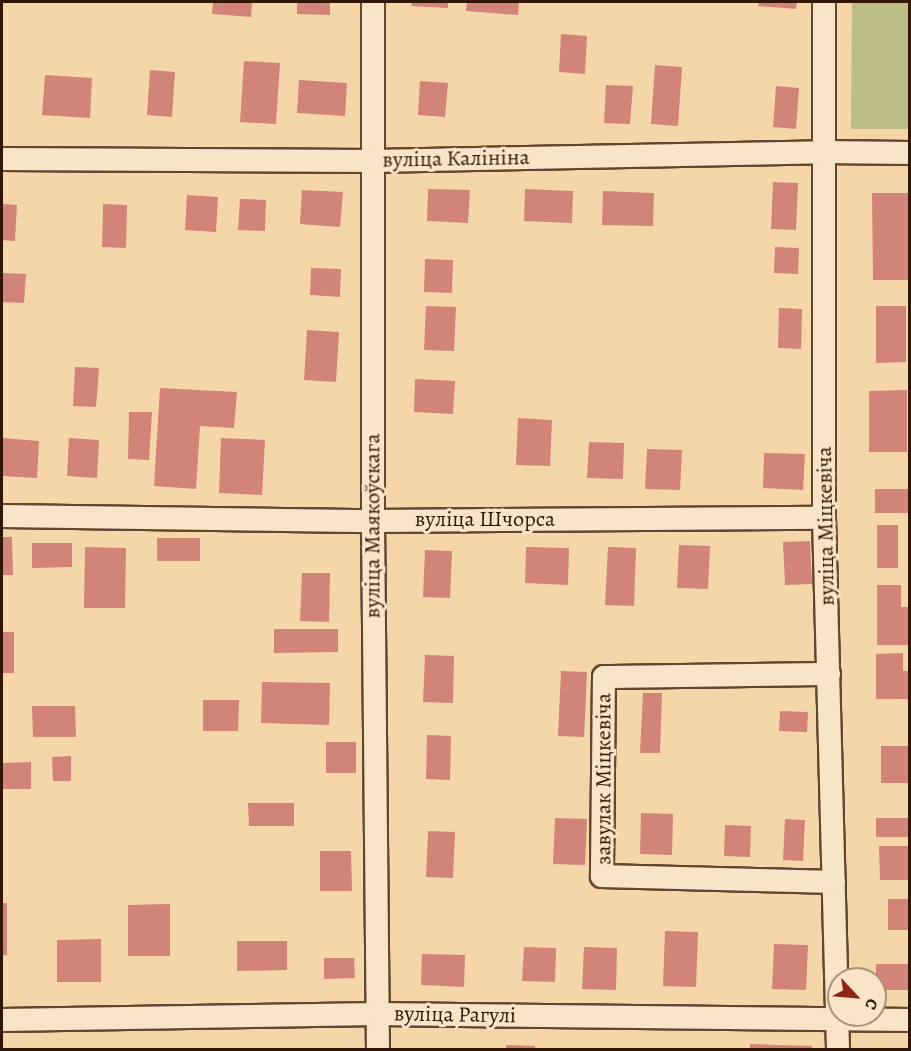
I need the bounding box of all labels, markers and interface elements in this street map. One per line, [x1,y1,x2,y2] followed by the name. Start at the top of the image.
[382,145,530,173] street label: вуліца Калініна
[360,434,386,618] street label: вуліца Маякоўскага
[811,446,841,606] street label: вуліца Міцкевіча
[415,507,555,533] street label: вуліца Шчорса
[591,693,617,865] street label: завулак Міцкевіча
[827,967,887,1027] north arrow
[859,995,883,1013] text: С
[394,1001,516,1029] street label: вуліца Рагулі

